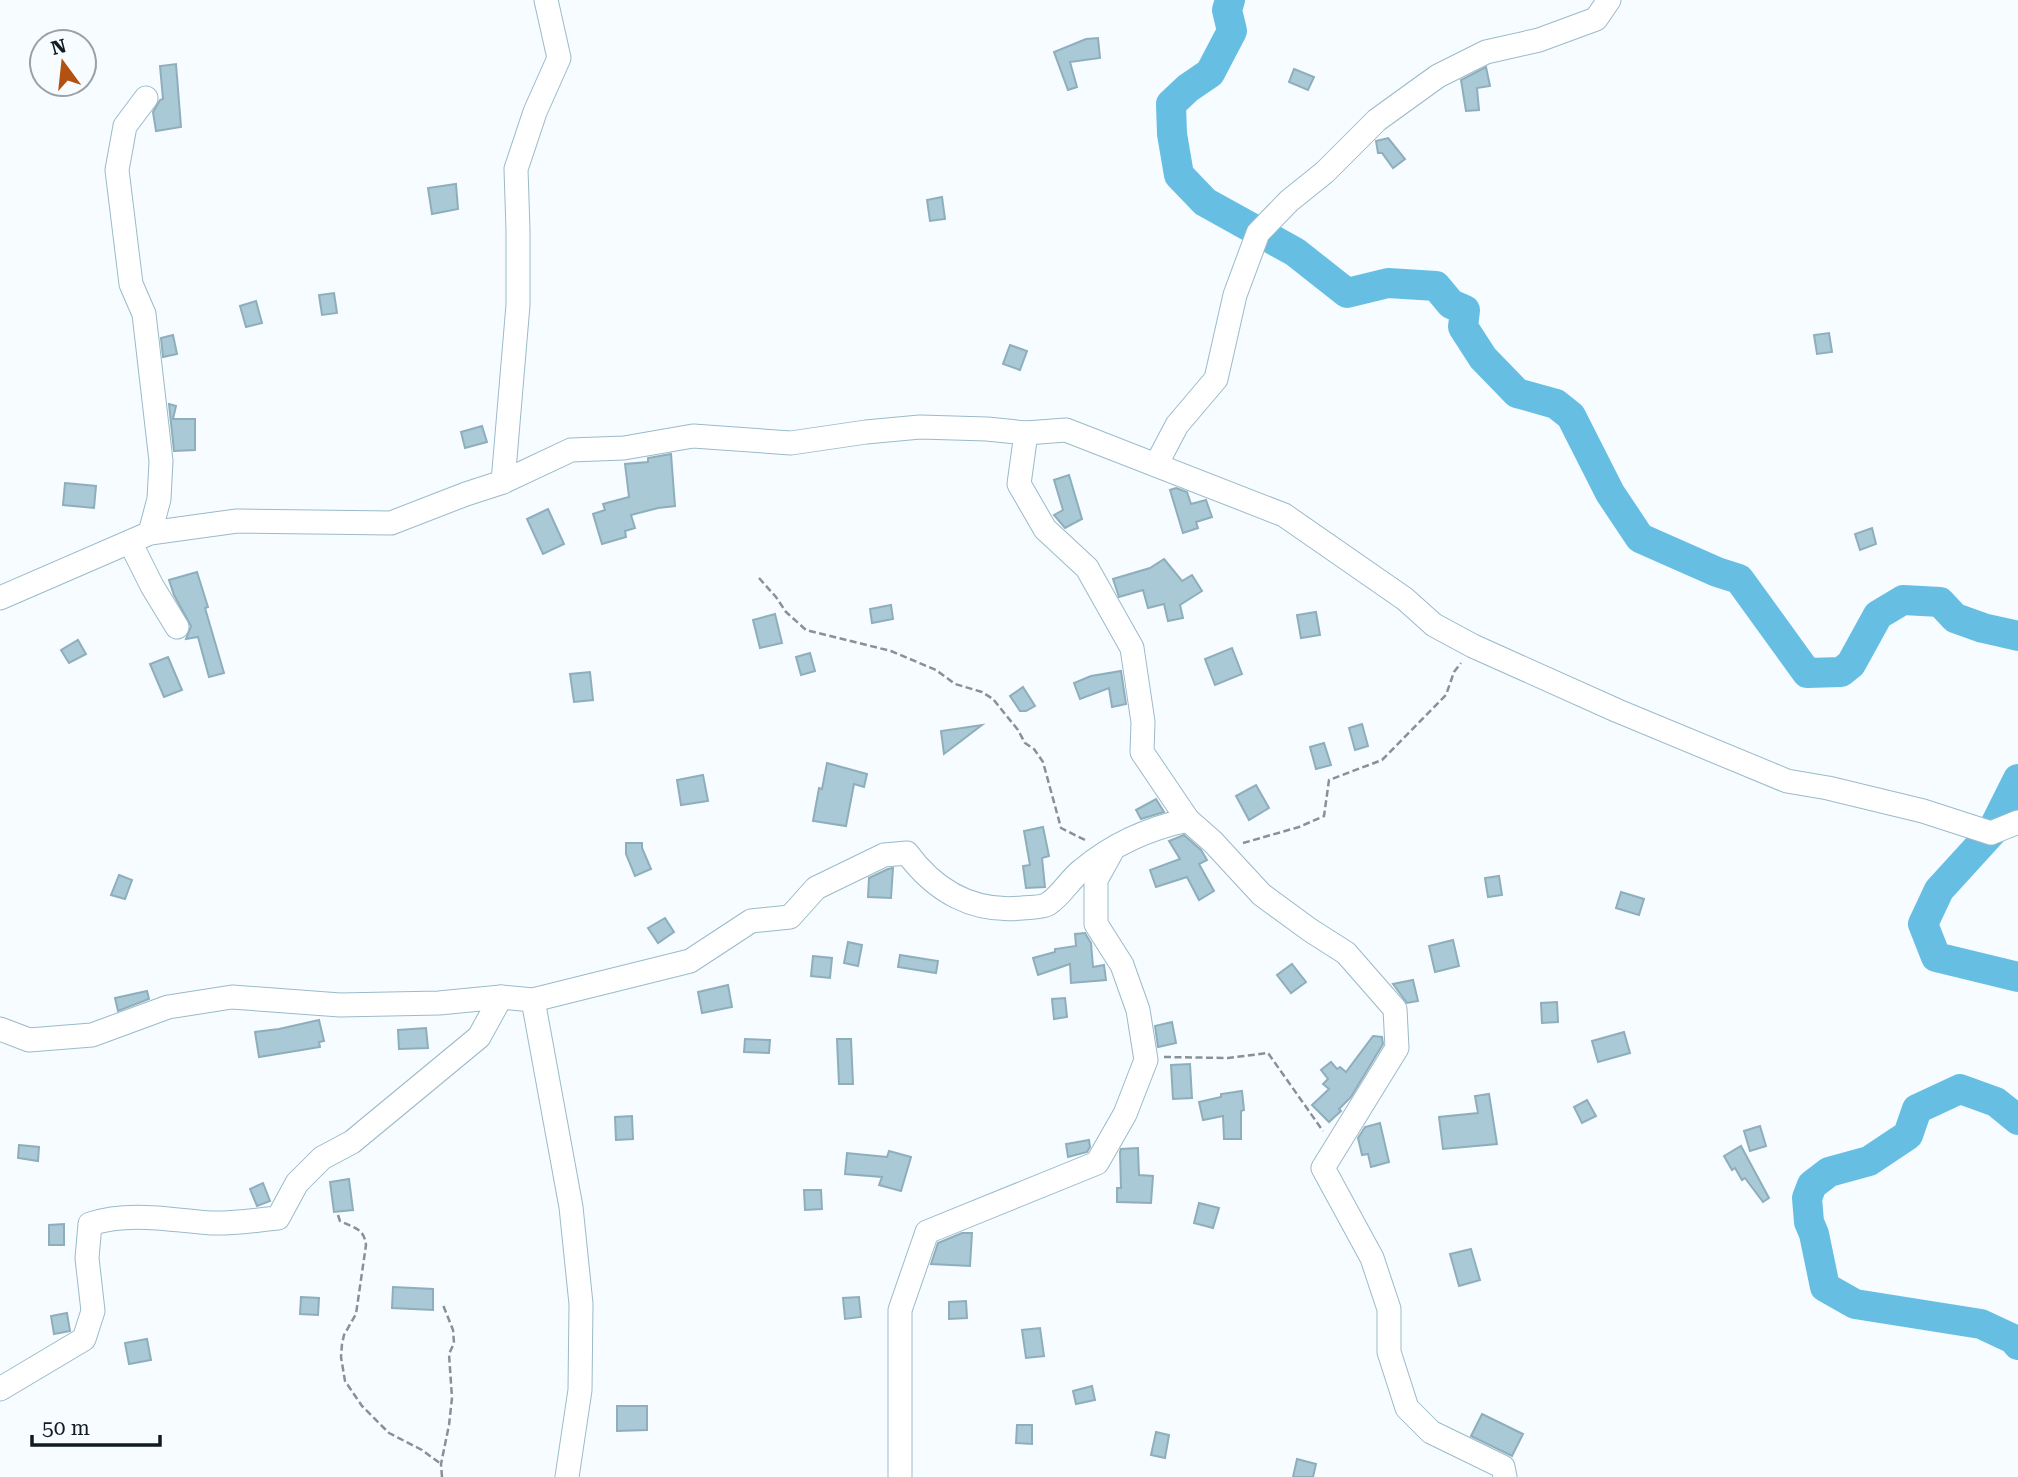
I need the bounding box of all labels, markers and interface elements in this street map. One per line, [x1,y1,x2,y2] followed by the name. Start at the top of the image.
[28,28,98,98] north arrow
[49,34,69,60] text: N
[32,1404,159,1448] scale bar
[42,1416,90,1440] text: 50 m

